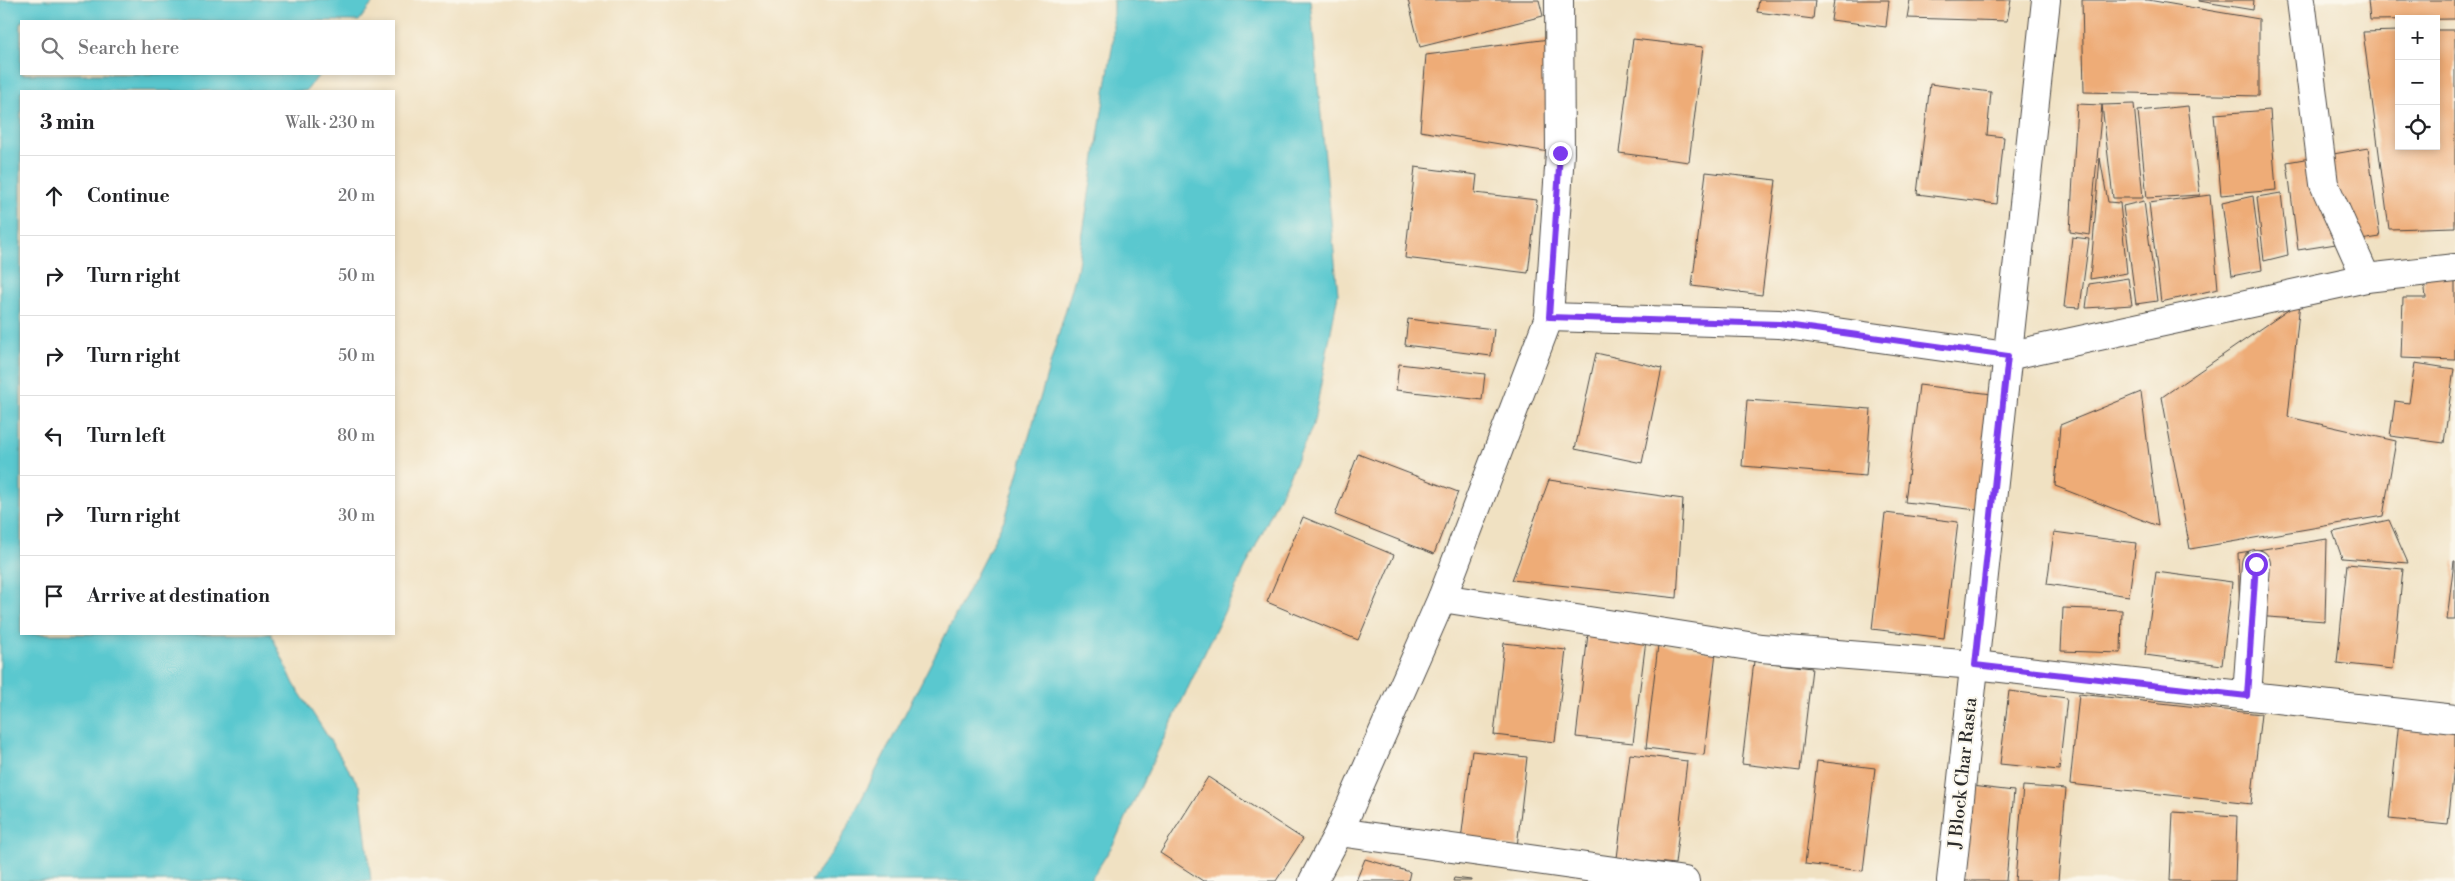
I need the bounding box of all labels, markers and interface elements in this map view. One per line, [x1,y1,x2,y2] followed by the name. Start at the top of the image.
[2395,15,2440,150] map controls
[2395,15,2440,60] button: +
[20,20,395,75] search box
[38,34,66,62] icon: search
[78,36,179,60] text: Search here
[2395,60,2440,105] button: −
[2395,105,2440,150] button: locate
[40,110,95,136] text: 3 min
[285,113,375,133] text: Walk · 230 m
[1549,142,1572,165] route end
[40,182,68,210] icon: ahead
[87,184,170,208] text: Continue
[338,186,375,206] text: 20 m
[40,262,68,290] icon: right
[87,264,180,288] text: Turn right
[338,266,375,286] text: 50 m
[40,342,68,370] icon: right
[87,344,180,368] text: Turn right
[338,346,375,366] text: 50 m
[40,422,68,450] icon: left
[87,424,166,448] text: Turn left
[337,426,375,446] text: 80 m
[40,502,68,530] icon: right
[87,504,180,528] text: Turn right
[338,506,375,526] text: 30 m
[2245,553,2268,576] route start
[40,582,68,610] icon: arrive
[87,584,270,608] text: Arrive at destination
[1944,695,1982,851] street label: J Block Char Rasta

